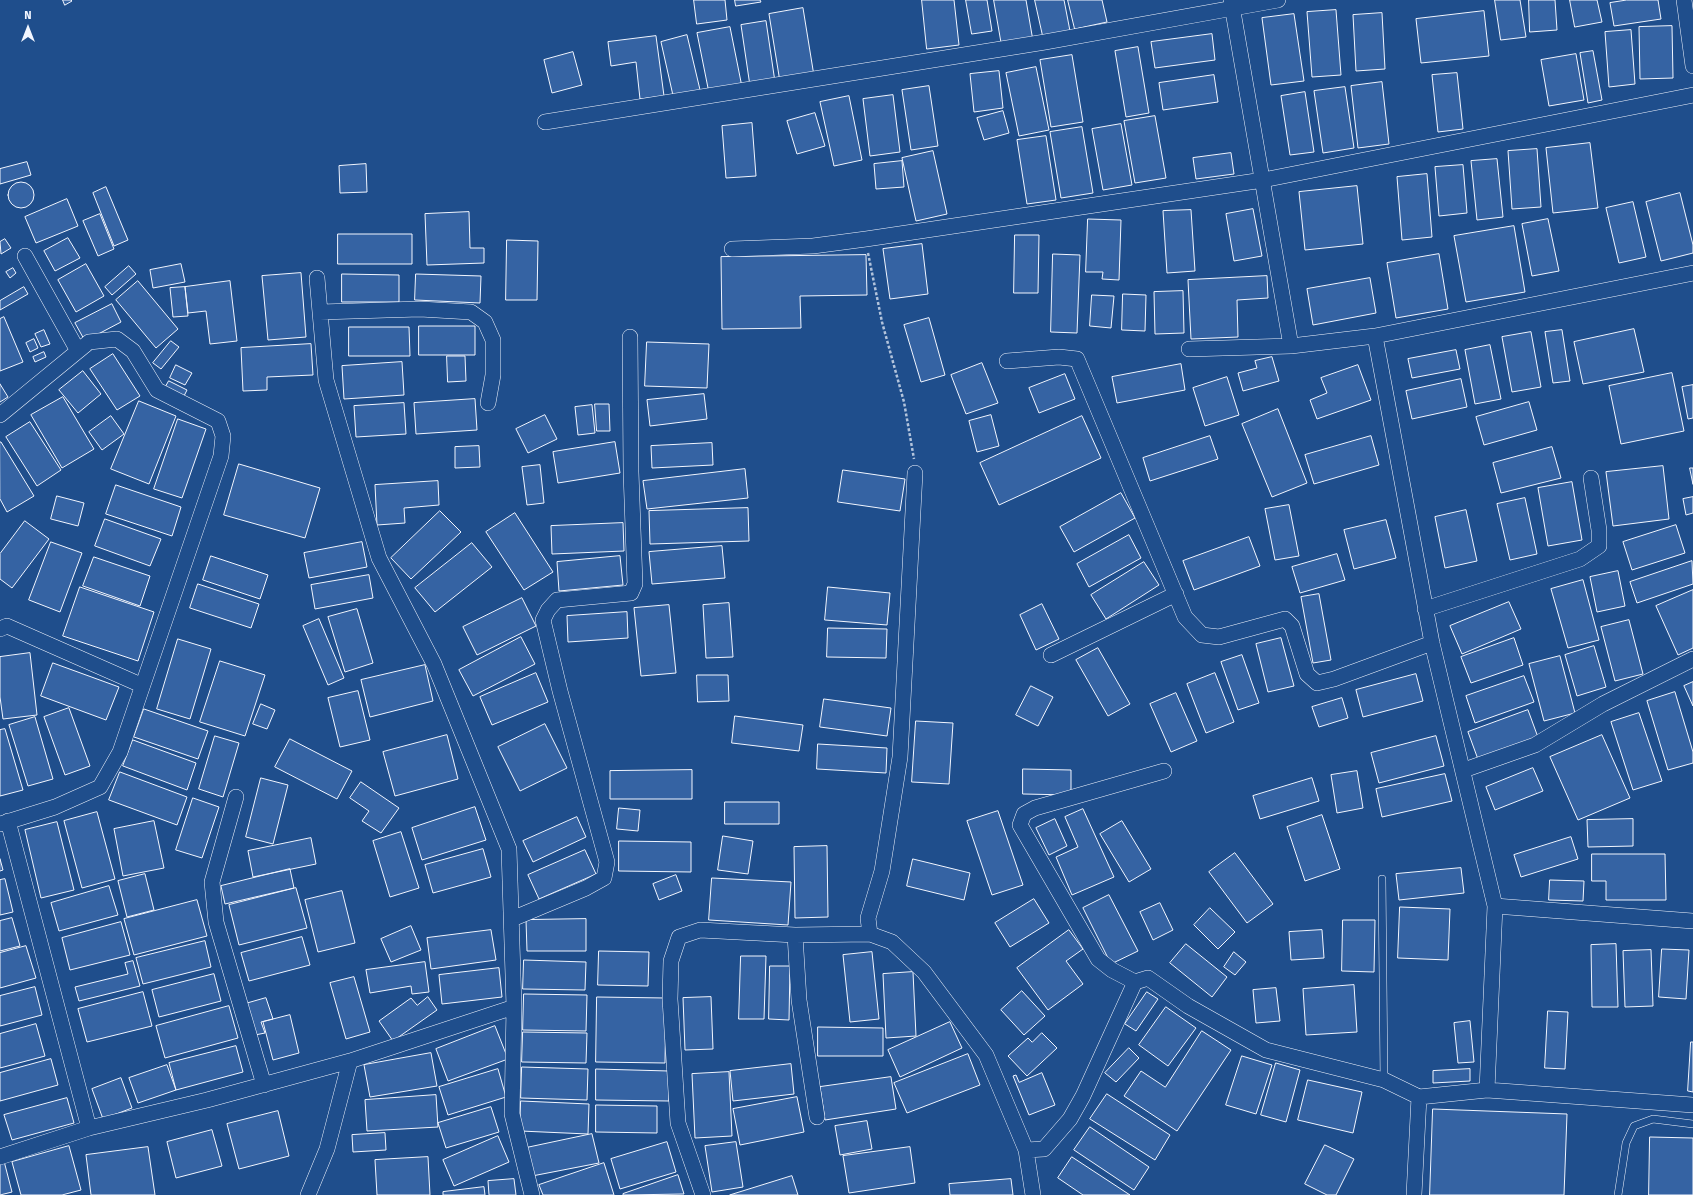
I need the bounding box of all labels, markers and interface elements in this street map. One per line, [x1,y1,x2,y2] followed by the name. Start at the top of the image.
[8,8,48,48] north arrow
[24,9,32,22] text: N

